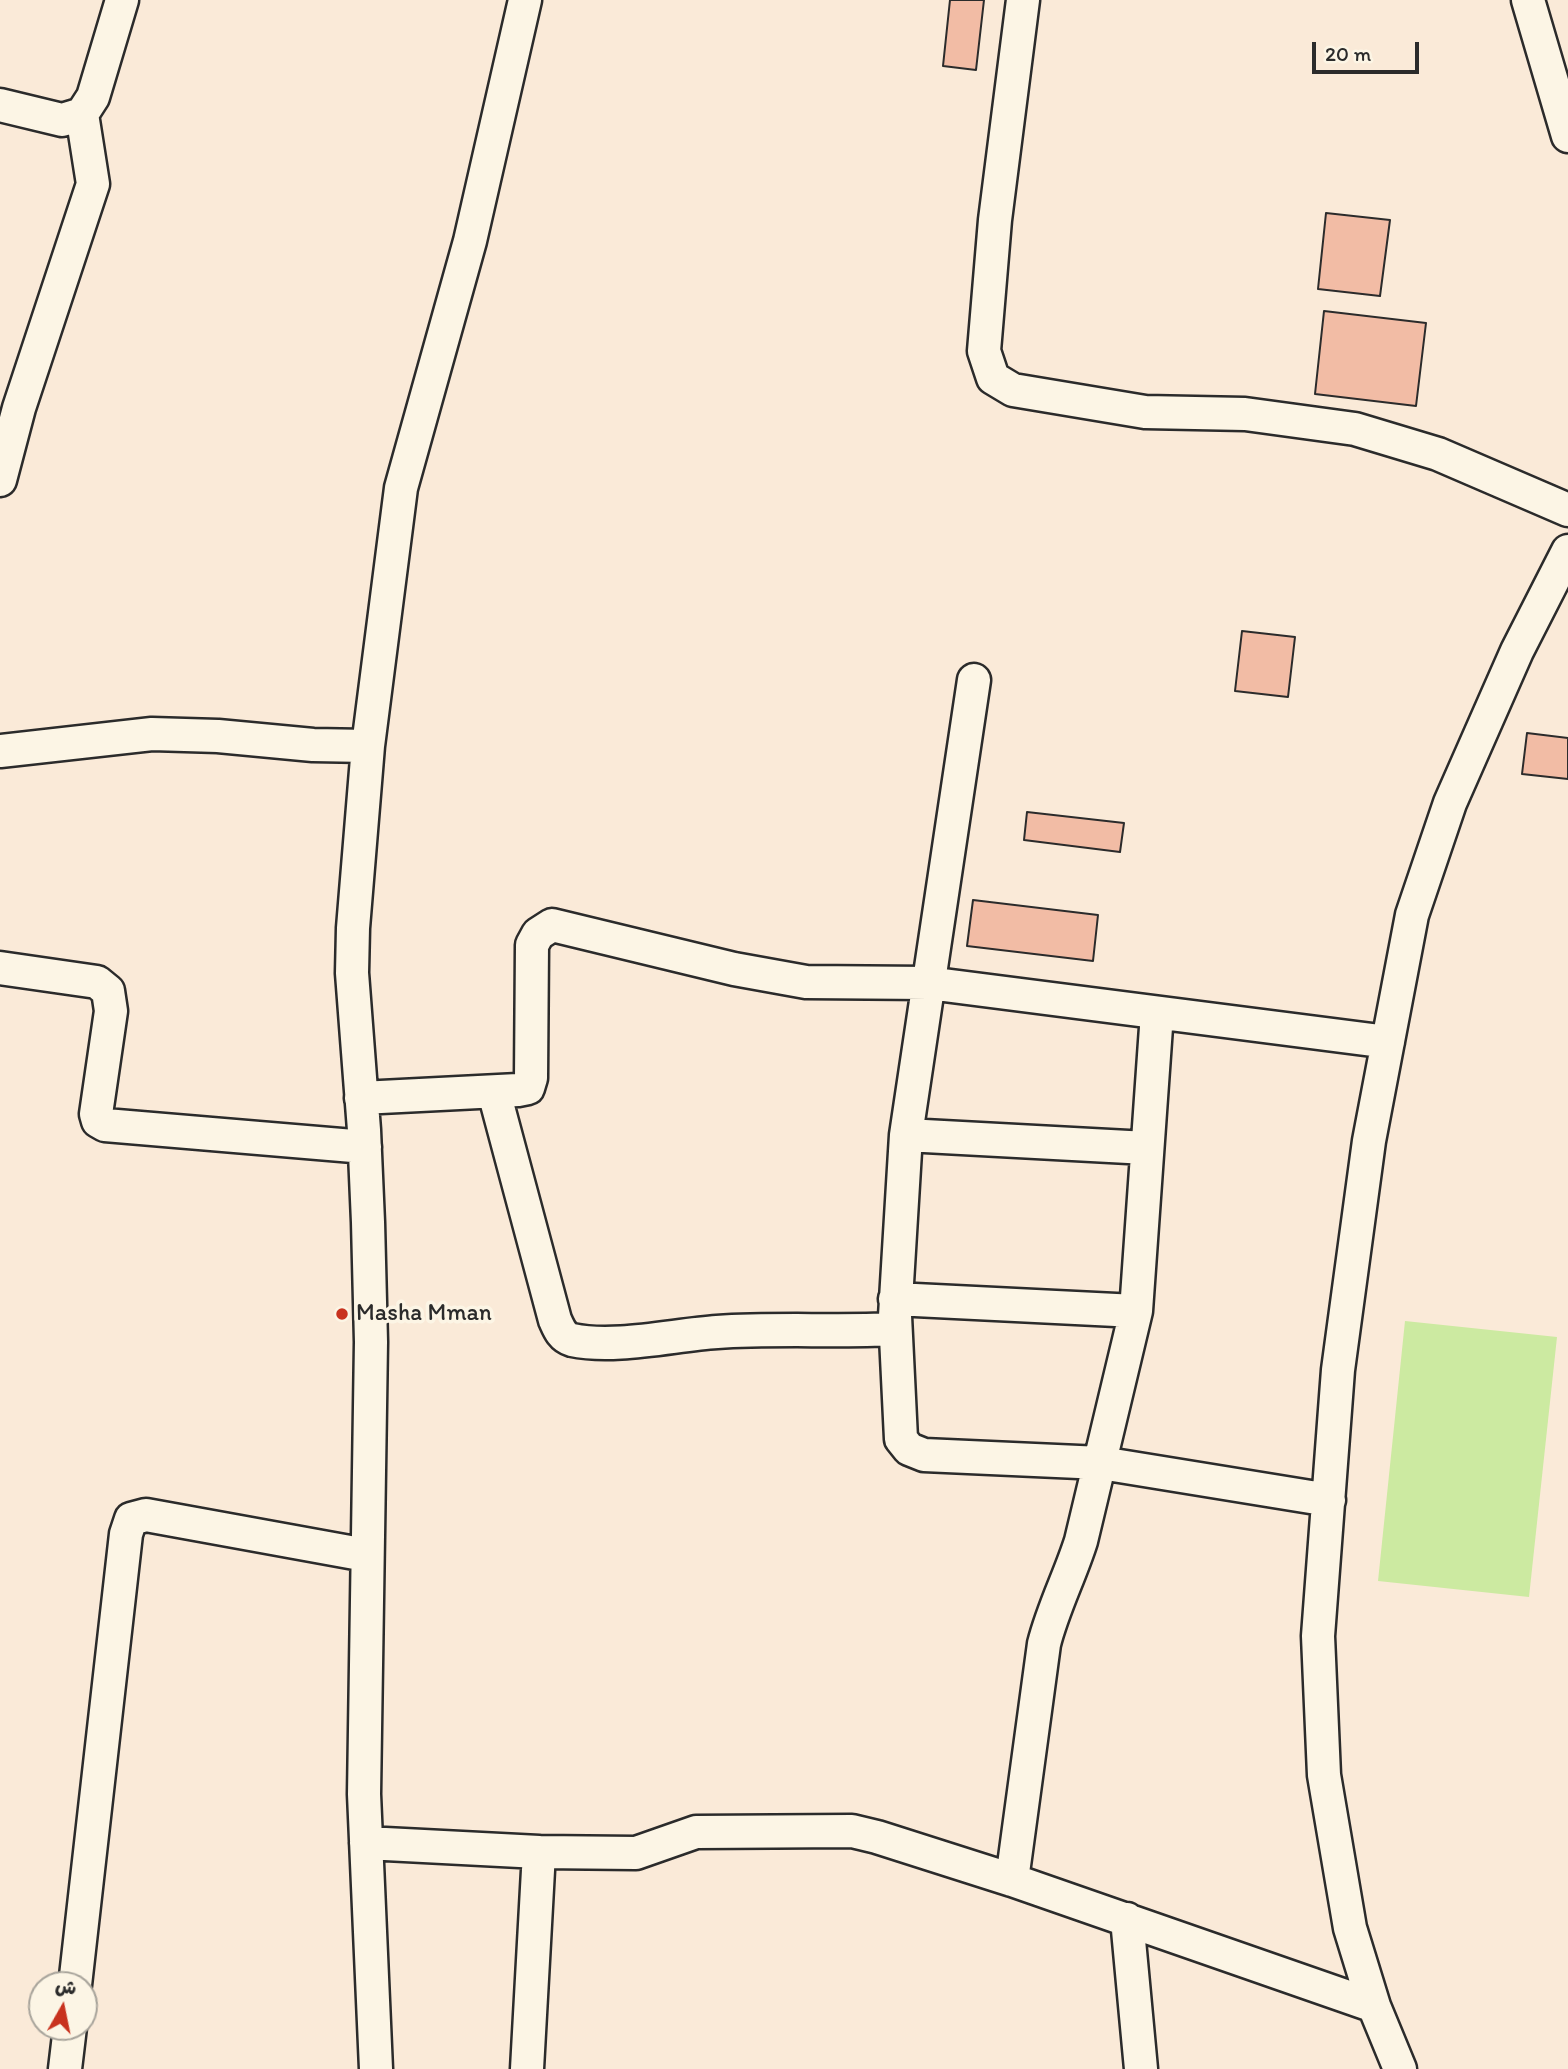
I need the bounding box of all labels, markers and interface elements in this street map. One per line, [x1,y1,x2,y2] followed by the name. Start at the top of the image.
[1316,28,1423,72] scale bar
[1325,41,1371,66] text: 20 m
[356,1300,492,1328] place label: Masha Mman
[334,1306,350,1322] marker: Masha Mman
[28,1971,98,2041] north arrow
[54,1974,78,2000] text: ش

